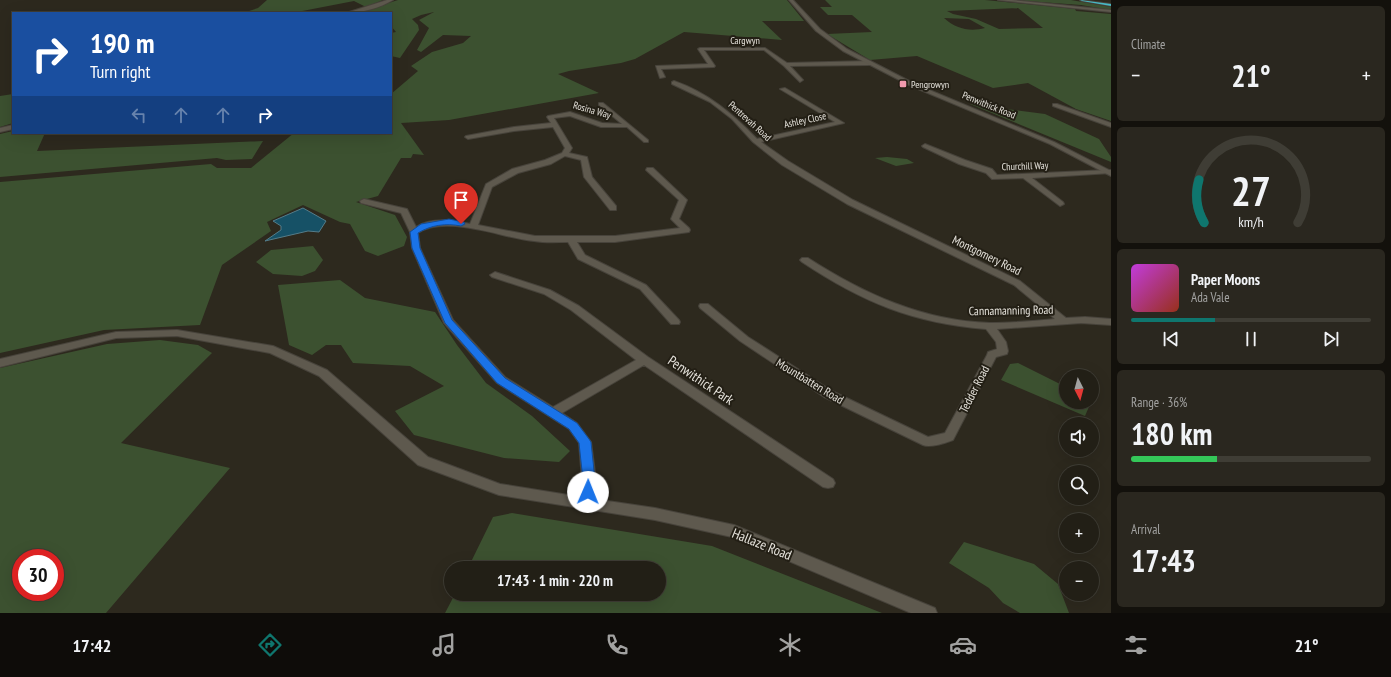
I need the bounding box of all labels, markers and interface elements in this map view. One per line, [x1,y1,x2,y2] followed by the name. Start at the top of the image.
[90,24,154,61] text: 190 m
[24,28,76,80] icon: right
[730,34,760,47] street label: Cargwyn
[1131,36,1165,53] text: Climate
[1231,56,1271,95] text: 21°
[90,60,150,83] text: Turn right
[1131,61,1140,89] text: −
[1362,61,1371,89] text: +
[911,78,949,91] place label: Pengrowyn
[898,79,908,89] marker: Pengrowyn
[960,88,1018,122] street label: Penwithick Road
[572,98,613,122] street label: Rosina Way
[726,98,774,144] street label: Pentrevah Road
[128,104,150,126] icon: left
[170,104,192,126] icon: ahead
[212,104,234,126] icon: ahead
[254,104,276,126] icon: right
[783,109,827,131] street label: Ashley Close
[1001,159,1049,173] street label: Churchill Way
[1231,164,1271,217] text: 27
[444,183,478,224] pin
[450,189,472,211] icon: arrive
[1238,212,1264,231] text: km/h
[950,232,1024,278] street label: Montgomery Road
[1191,270,1260,289] text: Paper Moons
[1191,289,1230,306] text: Ada Vale
[969,302,1053,318] street label: Cannamanning Road
[1160,328,1182,350] icon: previous
[1240,328,1262,350] icon: pause
[1320,328,1342,350] icon: next
[664,351,738,409] street label: Penwithick Park
[773,355,847,407] street label: Mountbatten Road
[956,363,992,415] street label: Tedder Road
[1059,369,1099,409] north arrow
[1059,369,1099,601] map controls
[1131,394,1187,411] text: Range · 36%
[1131,414,1212,453] text: 180 km
[1059,417,1099,457] button: sound
[1059,465,1099,505] button: search
[567,471,609,513] position arrow
[1059,513,1099,553] button: +
[1131,521,1160,538] text: Arrival
[730,524,794,564] street label: Hallaze Road
[1131,541,1196,580] text: 17:43
[12,549,64,601] speed limit sign: 30
[1059,561,1099,601] button: −
[497,571,613,590] text: 17:43 · 1 min · 220 m
[256,631,284,659] icon: directions
[430,631,458,659] icon: music
[603,631,631,659] icon: phone
[776,631,804,659] icon: climate
[949,631,977,659] icon: car
[1122,631,1150,659] icon: filters
[73,634,111,657] text: 17:42
[1295,634,1318,657] text: 21°

